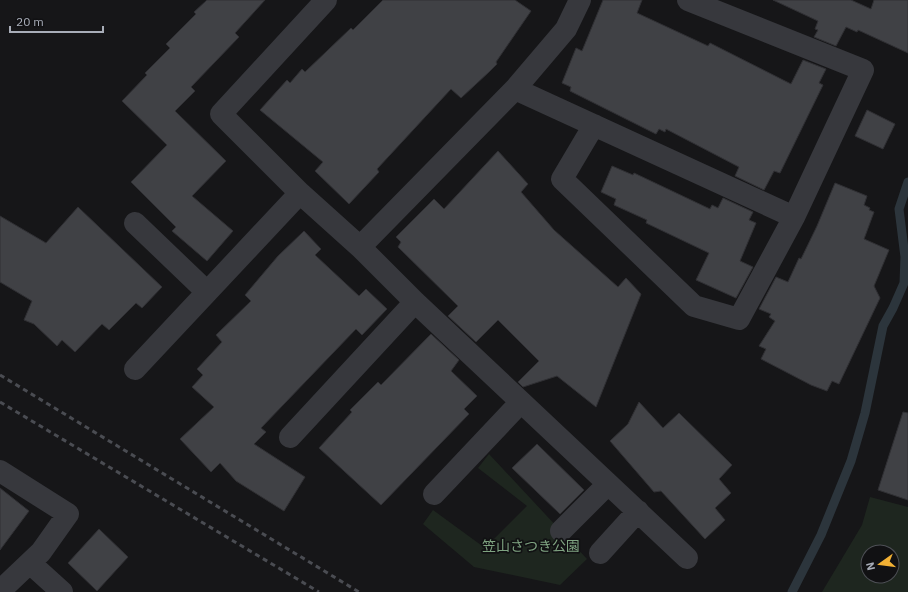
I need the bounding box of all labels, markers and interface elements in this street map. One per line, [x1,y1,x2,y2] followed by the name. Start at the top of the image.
[10,8,103,34] scale bar
[16,14,44,29] text: 20 m
[482,537,580,555] park label: 笠山さつき公園
[860,544,900,584] north arrow
[863,561,878,572] text: N

